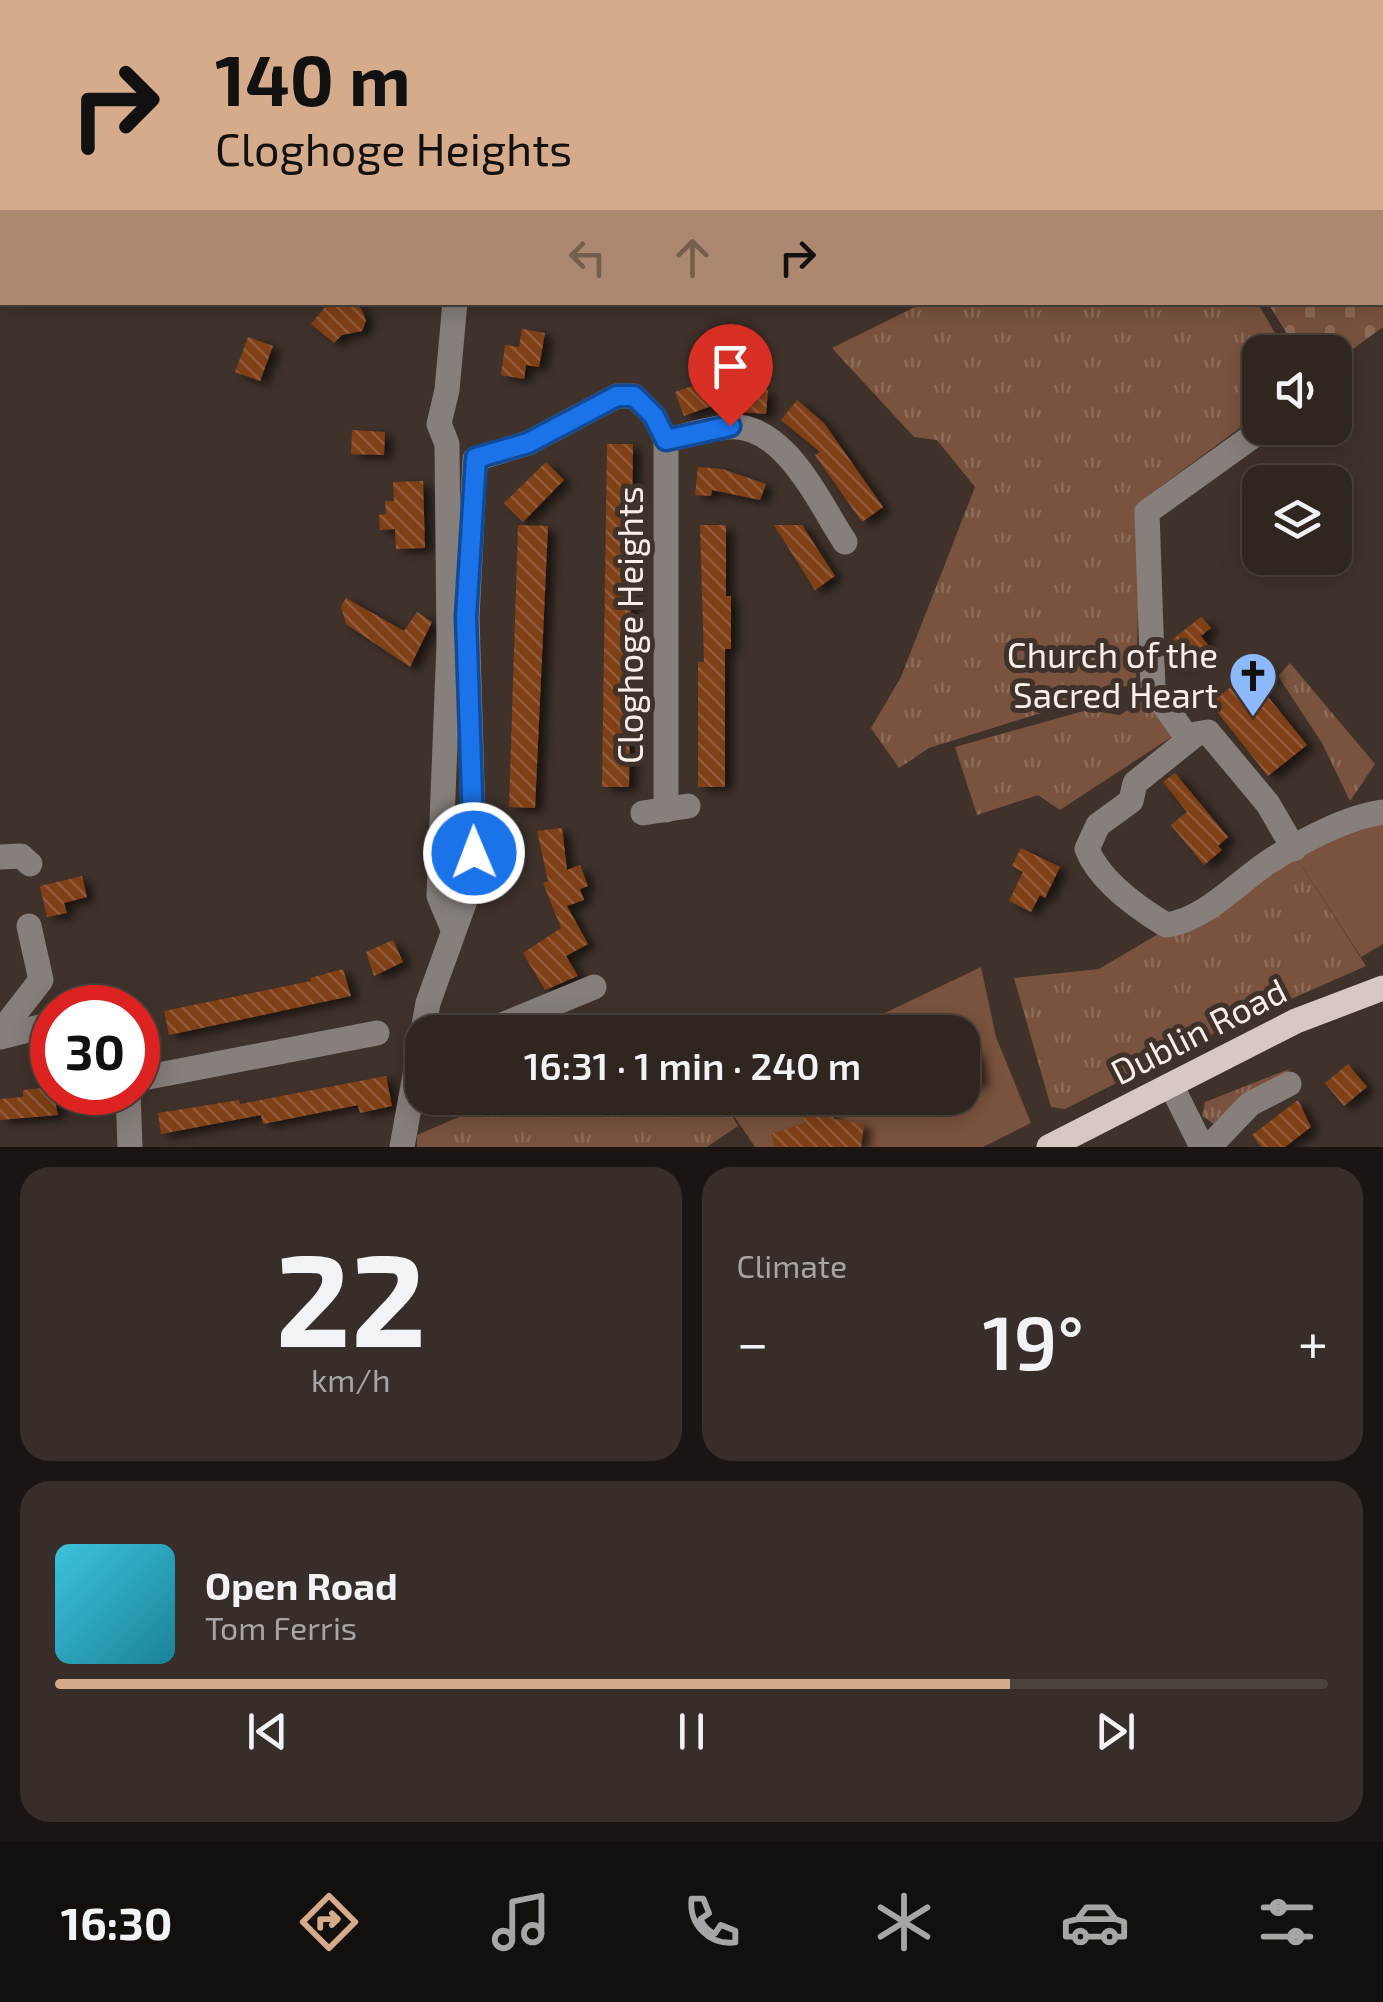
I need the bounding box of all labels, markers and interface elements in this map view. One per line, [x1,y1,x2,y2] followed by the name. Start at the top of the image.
[215,36,411,120] text: 140 m
[50,40,180,170] icon: right
[215,121,572,175] text: Cloghoge Heights
[560,230,615,285] icon: left
[665,230,720,285] icon: ahead
[770,230,825,285] icon: right
[688,324,773,427] pin
[1242,335,1352,575] map controls
[1242,335,1352,445] button: sound
[703,339,758,394] icon: arrive
[1242,465,1352,575] button: layers
[608,486,650,764] street label: Cloghoge Heights
[1007,633,1218,715] place label: Church of the Sacred Heart
[1227,650,1279,718] church icon: Church of the Sacred Heart
[422,801,526,905] position arrow
[1103,968,1293,1092] street label: Dublin Road
[30,985,160,1115] speed limit sign: 30
[524,1042,861,1088] text: 16:31 · 1 min · 240 m
[275,1217,426,1373] text: 22
[737,1246,847,1284] text: Climate
[982,1295,1084,1385] text: 19°
[737,1308,769,1374] text: −
[1298,1308,1328,1374] text: +
[311,1360,390,1398] text: km/h
[205,1562,398,1608] text: Open Road
[205,1608,357,1646] text: Tom Ferris
[240,1704,295,1759] icon: previous
[664,1704,719,1759] icon: pause
[1088,1704,1143,1759] icon: next
[294,1887,364,1957] icon: directions
[486,1887,556,1957] icon: music
[677,1887,747,1957] icon: phone
[869,1887,939,1957] icon: climate
[1060,1887,1130,1957] icon: car
[1252,1887,1322,1957] icon: filters
[61,1895,172,1949] text: 16:30

